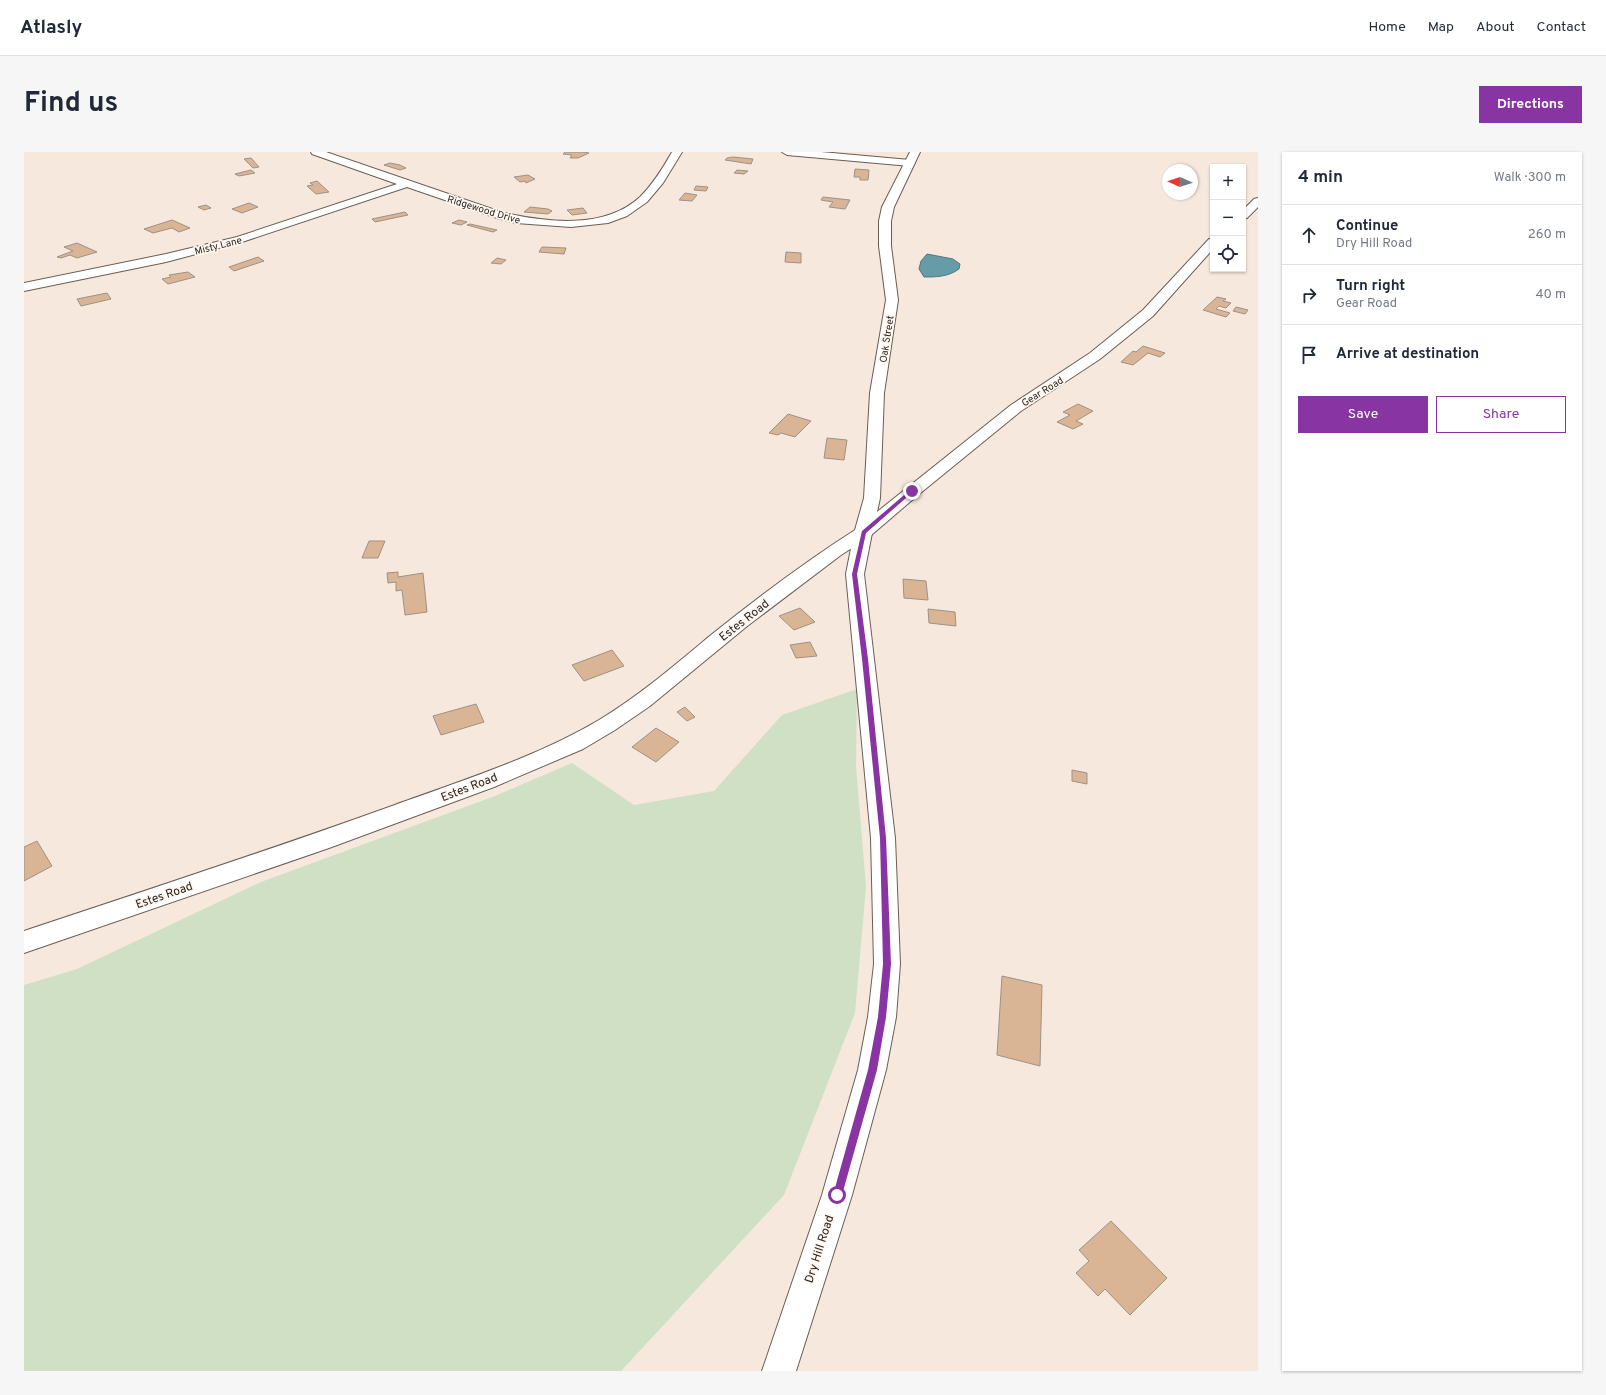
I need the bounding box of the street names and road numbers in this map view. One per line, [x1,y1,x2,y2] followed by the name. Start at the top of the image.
[445,193,522,228] street label: Ridgewood Drive
[193,234,243,259] street label: Misty Lane
[877,315,898,364] street label: Oak Street
[1019,374,1066,410] street label: Gear Road
[716,596,773,645] street label: Estes Road
[439,770,500,806] street label: Estes Road
[134,879,195,913] street label: Estes Road
[801,1213,838,1285] street label: Dry Hill Road

